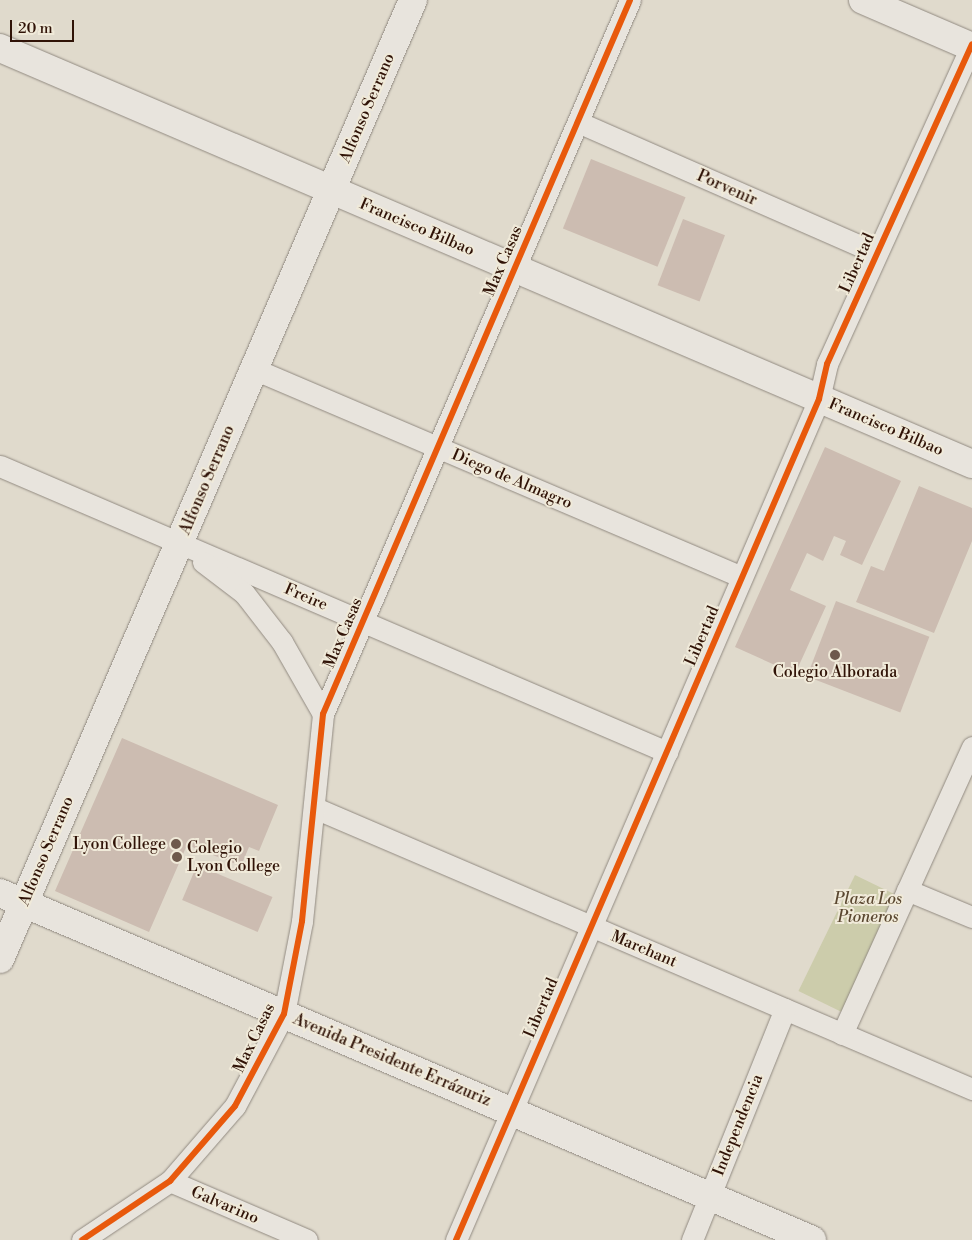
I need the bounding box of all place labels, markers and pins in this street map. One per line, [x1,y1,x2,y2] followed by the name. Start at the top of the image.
[829,649,841,661] marker: Colegio Alborada
[773,662,897,682] place label: Colegio Alborada
[73,834,166,854] place label: Lyon College
[170,838,182,850] marker: Lyon College
[187,838,280,876] place label: Colegio Lyon College
[171,851,183,863] marker: Colegio Lyon College

